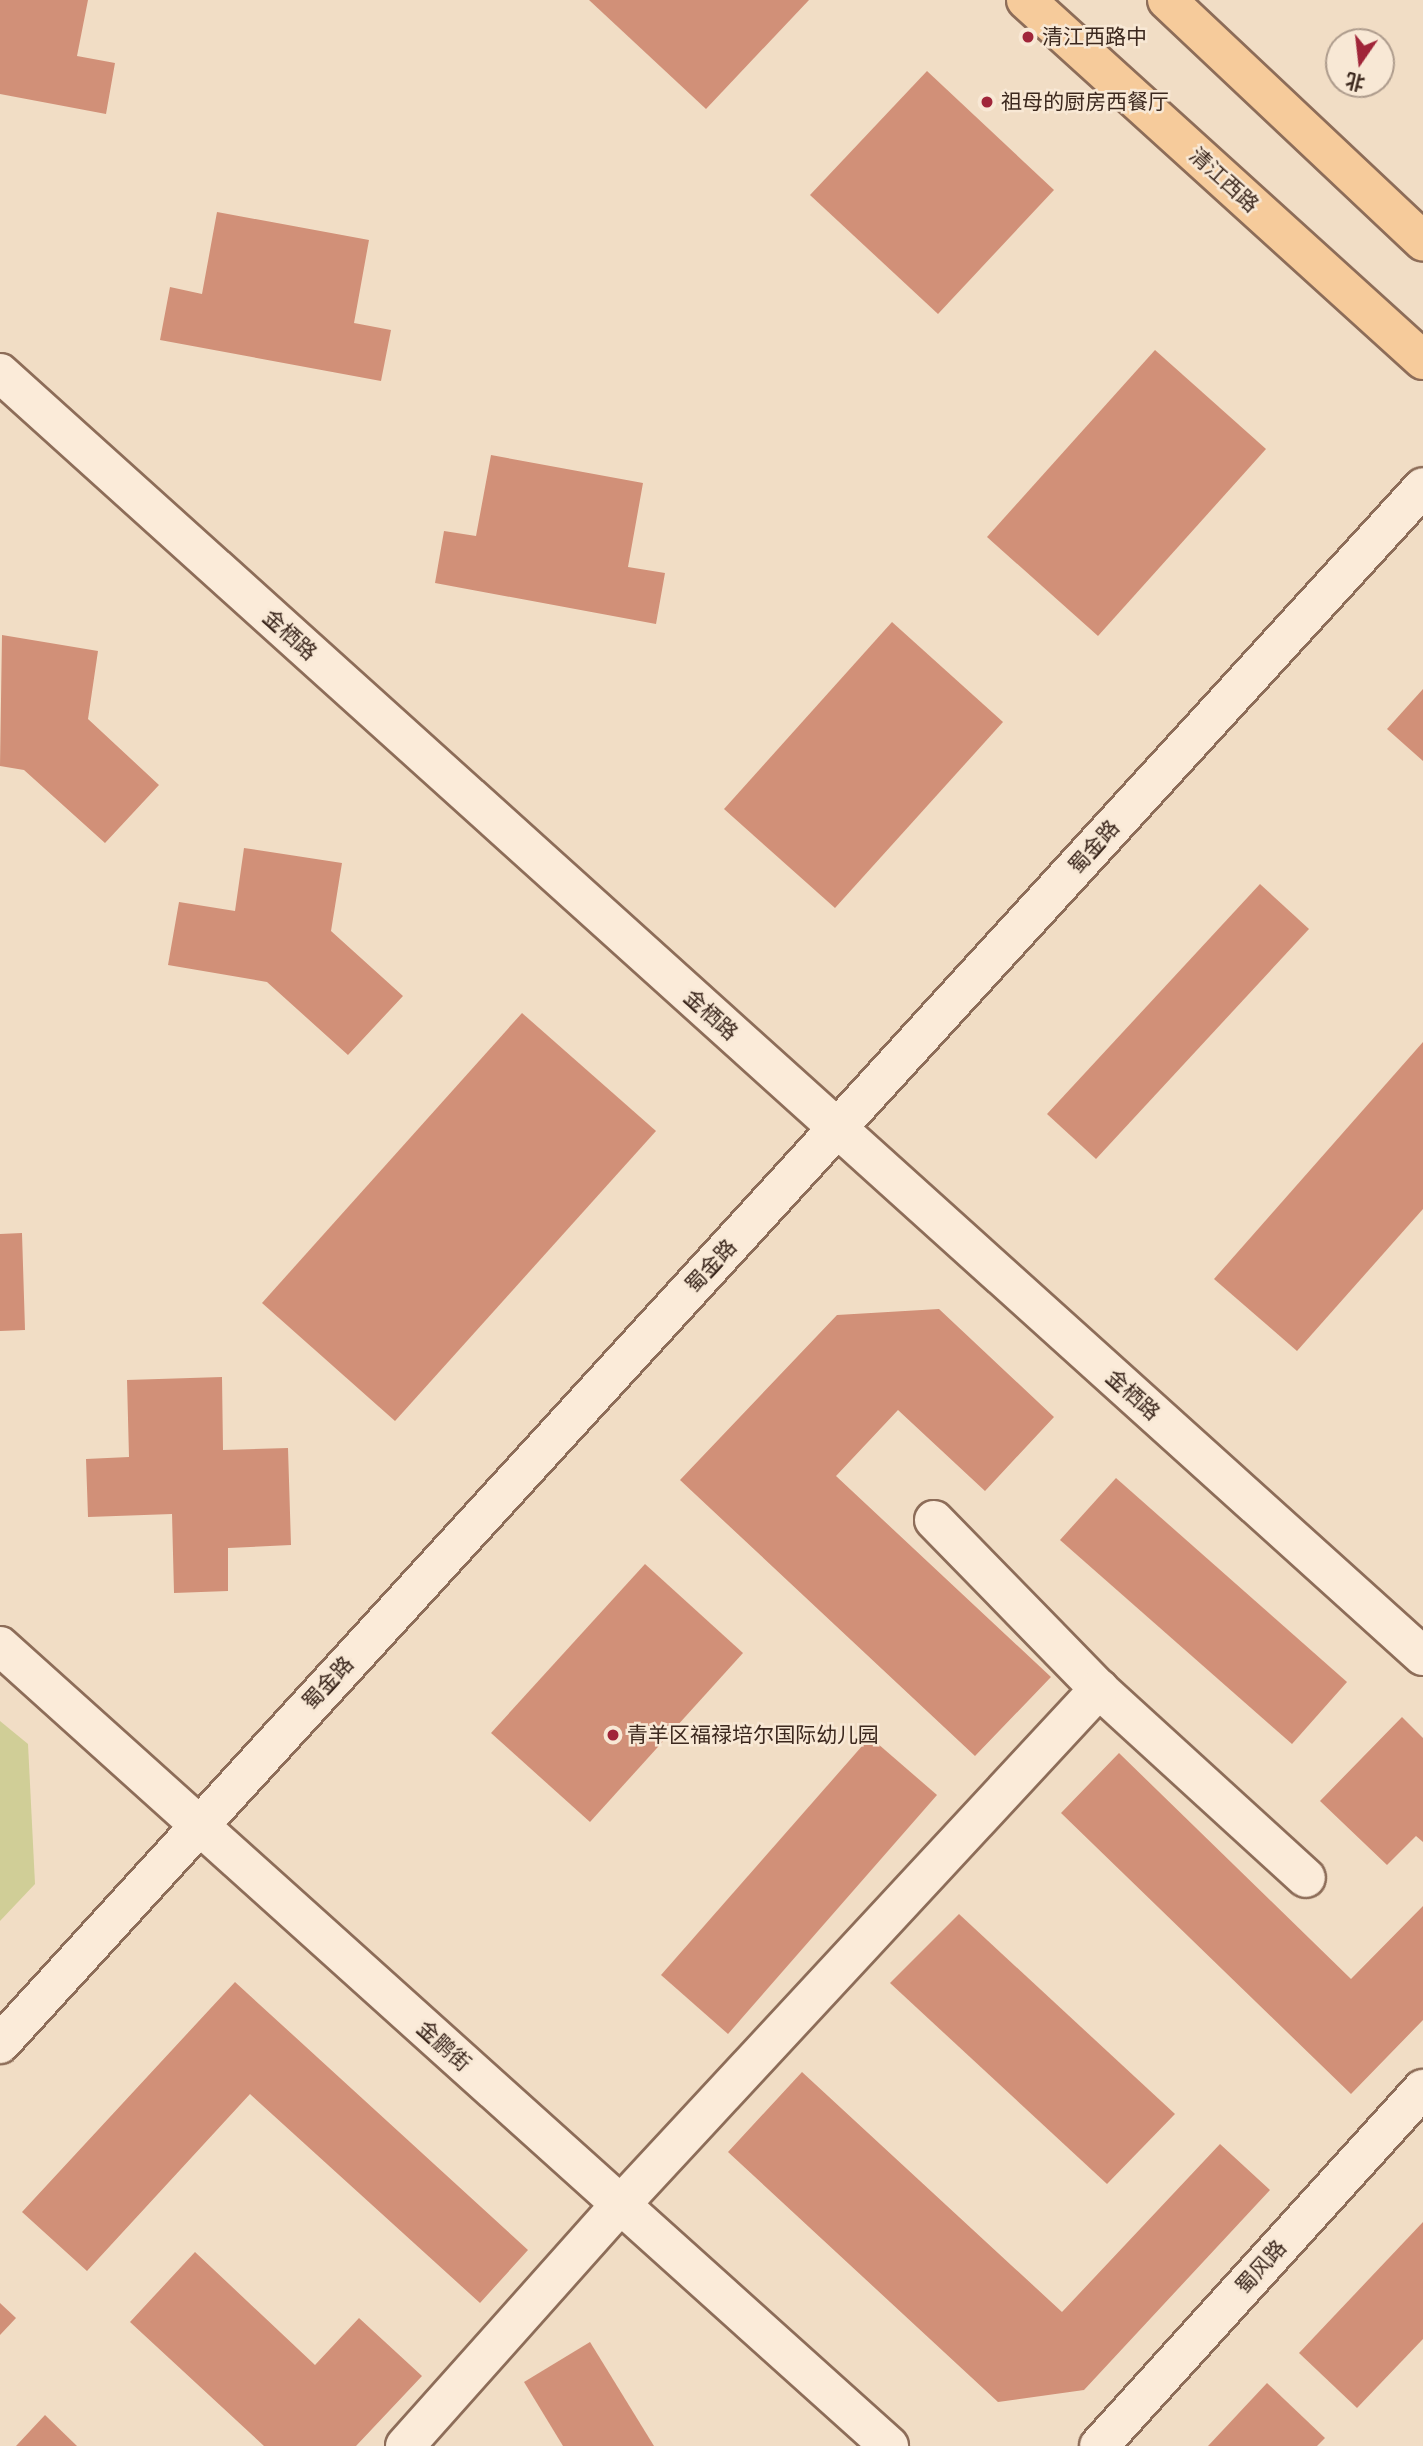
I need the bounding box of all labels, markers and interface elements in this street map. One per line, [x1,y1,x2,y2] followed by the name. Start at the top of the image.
[1042,24,1147,50] place label: 清江西路中
[1325,28,1395,98] north arrow
[1020,29,1036,45] marker: 清江西路中
[1343,68,1367,95] text: 北
[1001,89,1169,115] place label: 祖母的厨房西餐厅
[979,94,995,110] marker: 祖母的厨房西餐厅
[1184,143,1264,217] street label: 清江西路
[258,605,322,665] street label: 金栖路
[1064,815,1124,879] street label: 蜀金路
[679,985,743,1045] street label: 金栖路
[680,1234,742,1298] street label: 蜀金路
[1101,1365,1165,1425] street label: 金栖路
[297,1651,359,1715] street label: 蜀金路
[627,1722,879,1748] place label: 青羊区福禄培尔国际幼儿园
[605,1727,621,1743] marker: 青羊区福禄培尔国际幼儿园
[412,2016,476,2076] street label: 金鹏街
[1231,2235,1291,2299] street label: 蜀风路

